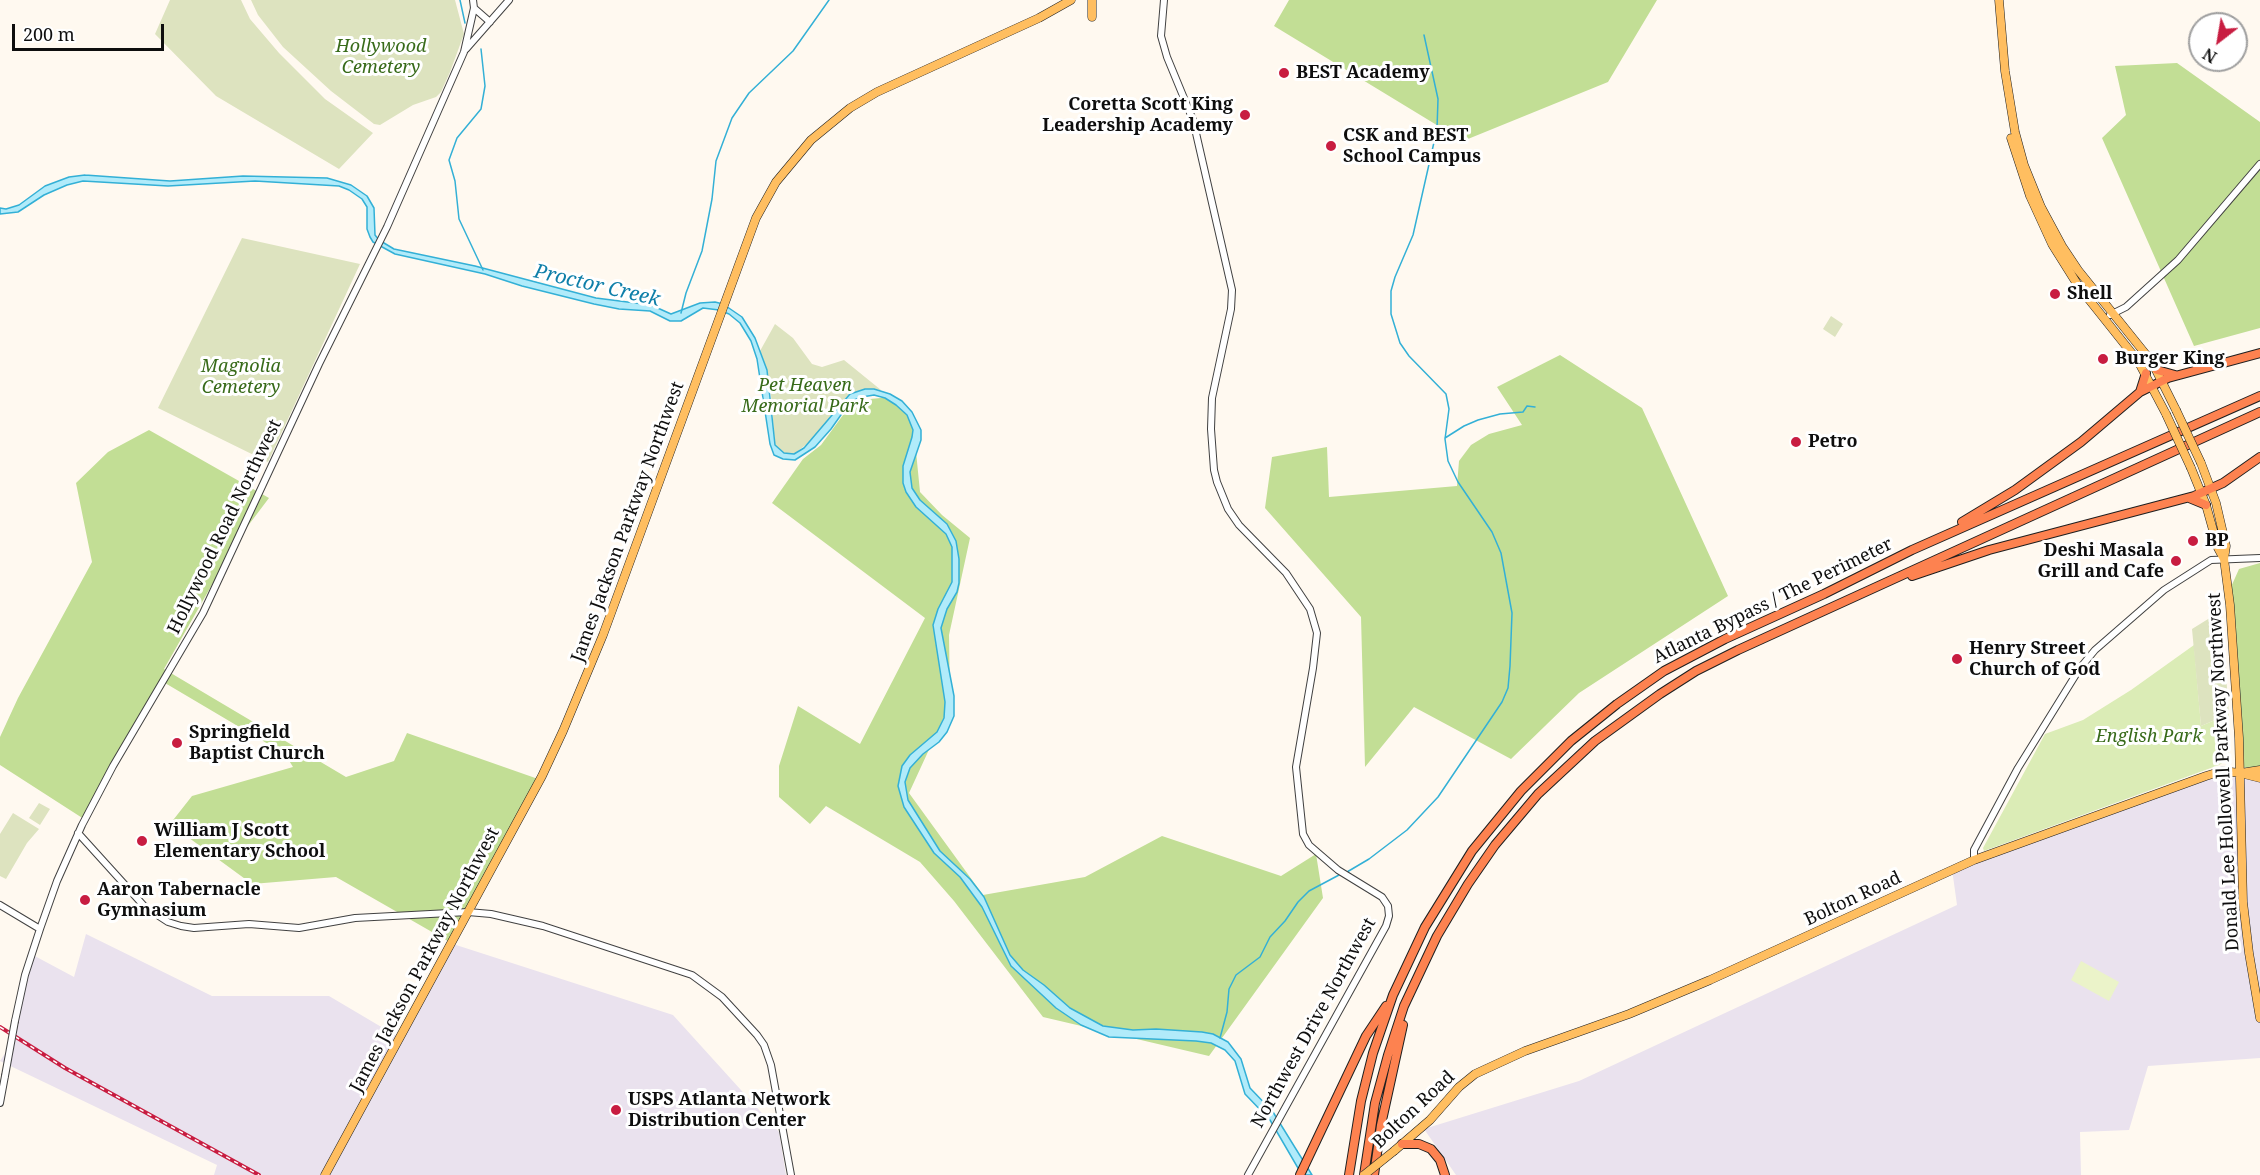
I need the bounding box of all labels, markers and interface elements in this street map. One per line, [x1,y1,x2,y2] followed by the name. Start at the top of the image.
[15,12,166,50] scale bar
[2188,12,2248,72] north arrow
[23,22,75,46] text: 200 m
[336,36,426,78] park label: Hollywood Cemetery
[2199,43,2221,68] text: N
[1296,62,1430,84] place label: BEST Academy
[1277,66,1291,80] marker: BEST Academy
[1042,94,1233,136] place label: Coretta Scott King Leadership Academy
[1238,108,1252,122] marker: Coretta Scott King Leadership Academy
[1343,125,1481,168] place label: CSK and BEST School Campus
[1324,139,1338,153] marker: CSK and BEST School Campus
[532,260,662,312] water label: Proctor Creek
[2067,283,2112,305] place label: Shell
[2048,287,2062,301] marker: Shell
[2115,348,2225,370] place label: Burger King
[2096,352,2110,366] marker: Burger King
[201,356,281,398] park label: Magnolia Cemetery
[742,375,868,418] park label: Pet Heaven Memorial Park
[567,379,689,665] street label: James Jackson Parkway Northwest
[164,416,286,638] street label: Hollywood Road Northwest
[1808,431,1858,453] place label: Petro
[1789,435,1803,449] marker: Petro
[2205,530,2229,552] place label: BP
[1650,534,1896,668] street label: Atlanta Bypass / The Perimeter
[2186,534,2200,548] marker: BP
[2037,540,2164,582] place label: Deshi Masala Grill and Cafe
[2169,554,2183,568] marker: Deshi Masala Grill and Cafe
[2204,592,2244,952] street label: Donald Lee Hollowell Parkway Northwest
[1969,638,2100,680] place label: Henry Street Church of God
[1950,652,1964,666] marker: Henry Street Church of God
[189,722,325,764] place label: Springfield Baptist Church
[2095,726,2203,748] park label: English Park
[170,736,184,750] marker: Springfield Baptist Church
[154,820,325,862] place label: William J Scott Elementary School
[346,824,504,1096] street label: James Jackson Parkway Northwest
[135,834,149,848] marker: William J Scott Elementary School
[1801,867,1905,931] street label: Bolton Road
[97,879,261,922] place label: Aaron Tabernacle Gymnasium
[78,893,92,907] marker: Aaron Tabernacle Gymnasium
[1247,914,1381,1132] street label: Northwest Drive Northwest
[1369,1067,1459,1153] street label: Bolton Road
[628,1089,830,1132] place label: USPS Atlanta Network Distribution Center
[609,1103,623,1117] marker: USPS Atlanta Network Distribution Center

